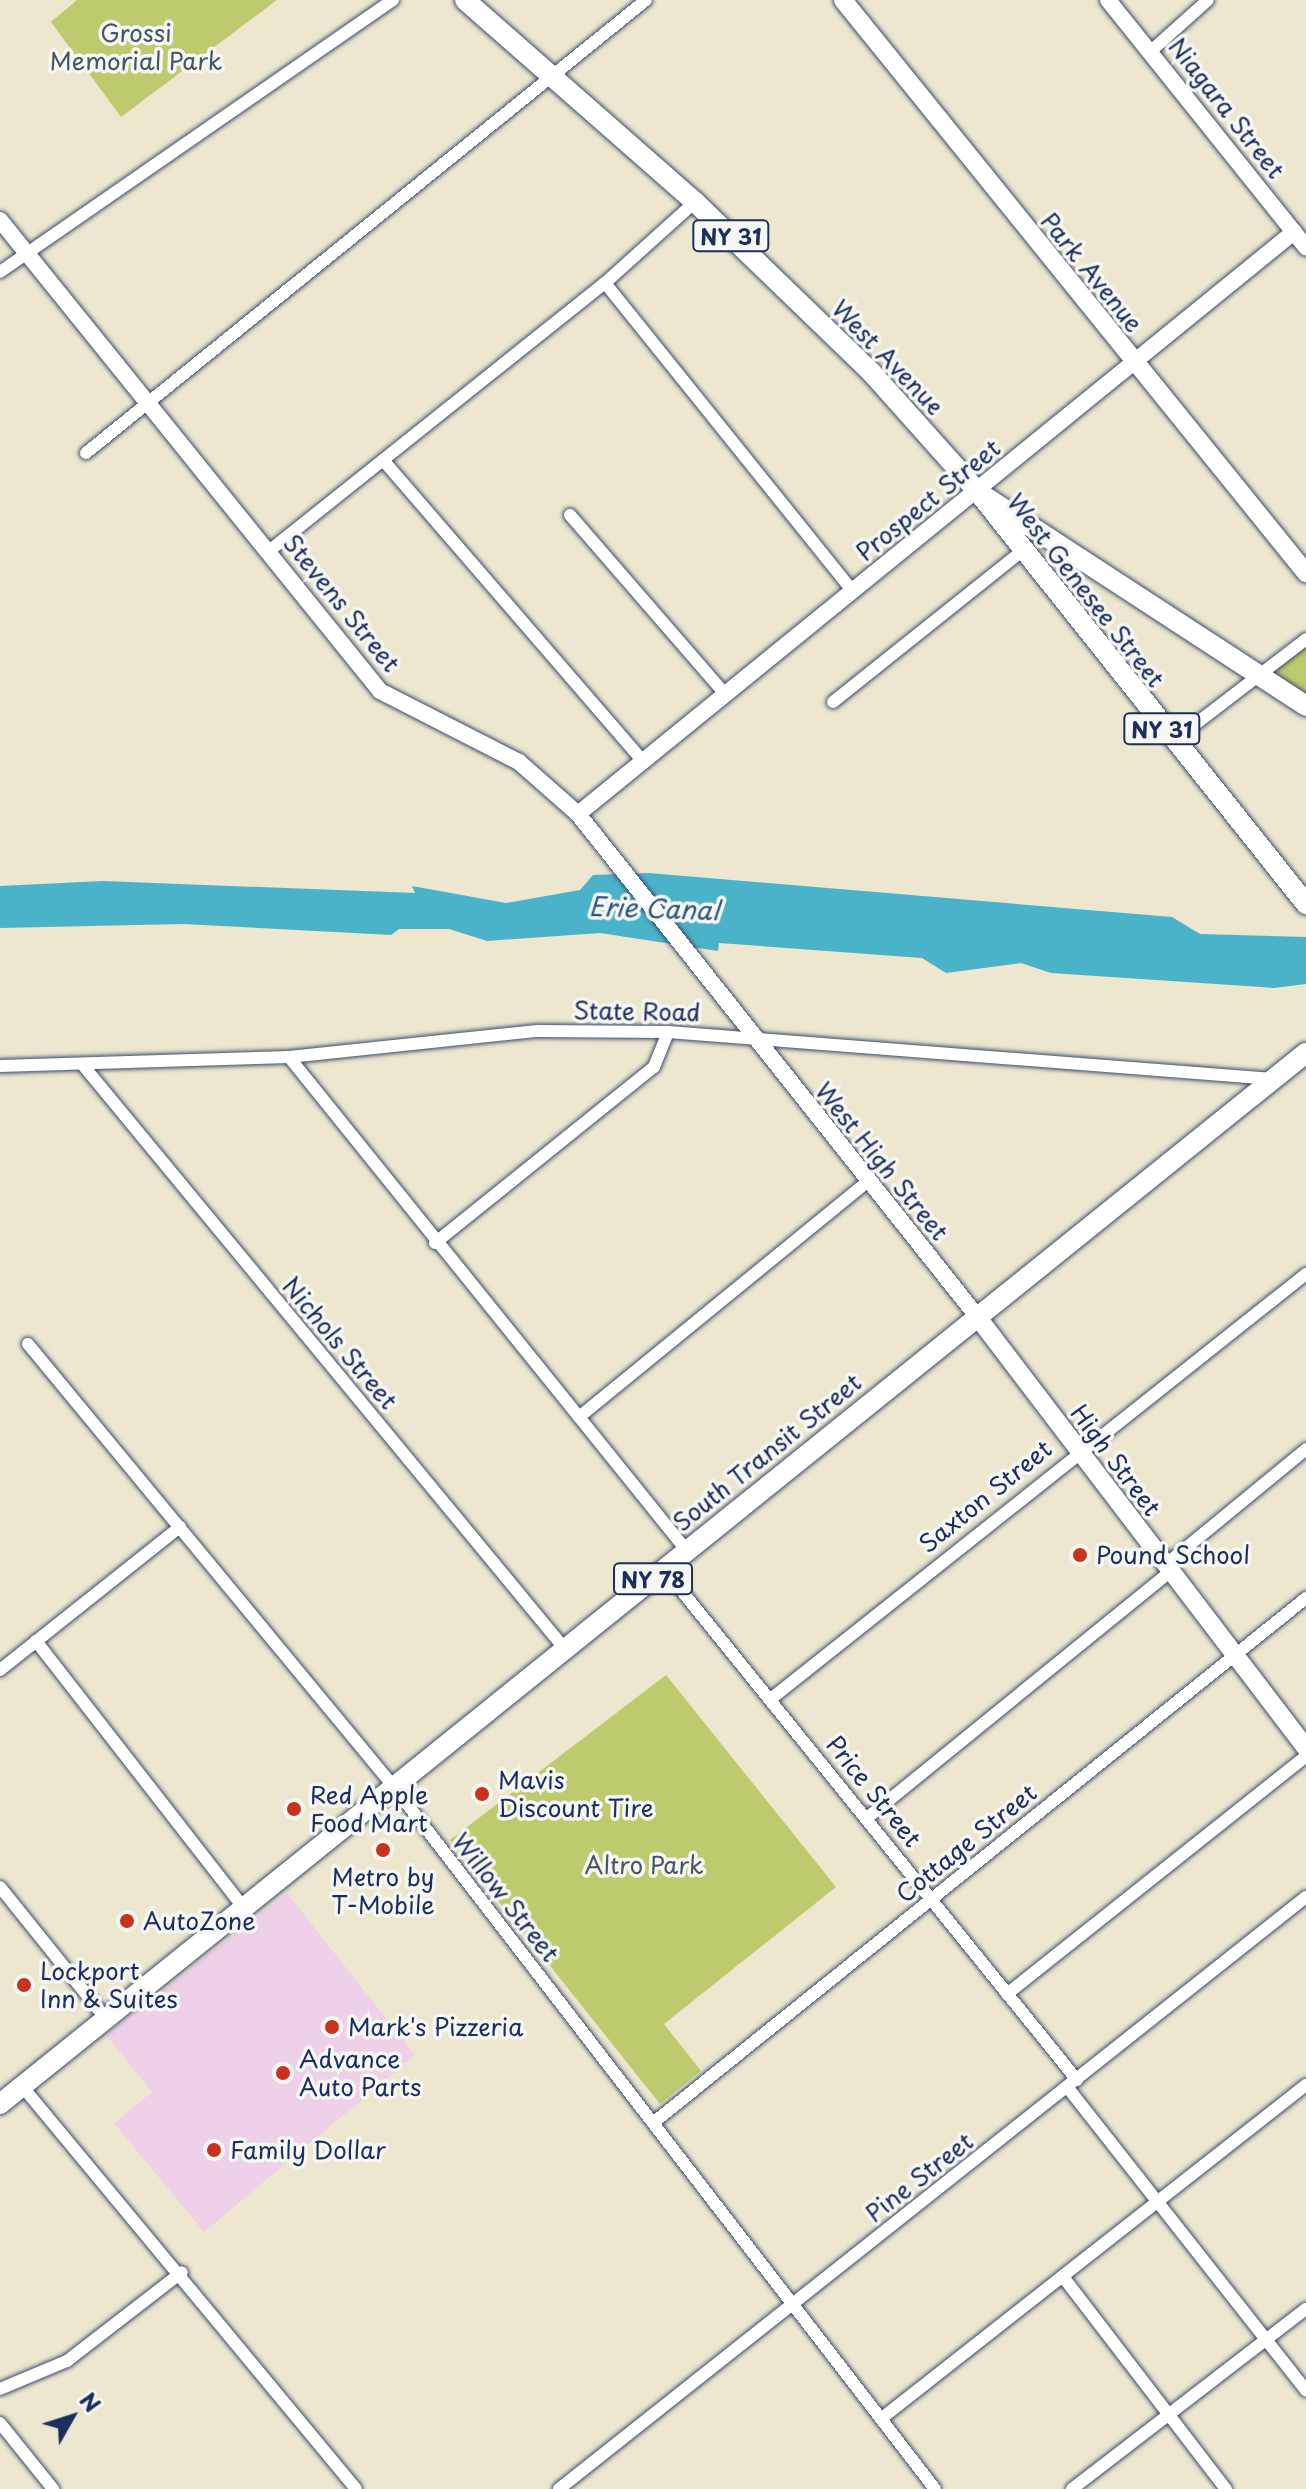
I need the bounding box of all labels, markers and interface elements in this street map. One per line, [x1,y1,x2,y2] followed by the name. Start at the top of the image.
[50,19,222,75] park label: Grossi Memorial Park
[1163,31,1291,185] street label: Niagara Street
[1036,207,1148,337] street label: Park Avenue
[691,218,771,254] road number: NY 31
[827,294,949,420] street label: West Avenue
[850,433,1006,567] street label: Prospect Street
[1000,486,1172,694] street label: West Genesee Street
[278,529,406,677] street label: Stevens Street
[1122,711,1202,747] road number: NY 31
[588,890,720,926] water label: Erie Canal
[573,995,701,1027] street label: State Road
[809,1075,955,1247] street label: West High Street
[276,1271,404,1415] street label: Nichols Street
[666,1367,868,1537] street label: South Transit Street
[1065,1398,1167,1522] street label: High Street
[913,1434,1057,1558] street label: Saxton Street
[1096,1541,1249,1569] place label: Pound School
[1071,1546,1089,1564] marker: Pound School
[611,1561,695,1597] road number: NY 78
[820,1729,928,1853] street label: Price Street
[498,1766,653,1822] place label: Mavis Discount Tire
[891,1778,1041,1908] street label: Cottage Street
[310,1781,430,1837] place label: Red Apple Food Mart
[473,1785,491,1803] marker: Mavis Discount Tire
[285,1800,303,1818] marker: Red Apple Food Mart
[447,1827,565,1967] street label: Willow Street
[374,1841,392,1859] marker: Metro by T-Mobile
[584,1851,704,1879] park label: Altro Park
[331,1863,435,1919] place label: Metro by T-Mobile
[143,1907,256,1935] place label: AutoZone
[118,1912,136,1930] marker: AutoZone
[40,1957,180,2013] place label: Lockport Inn & Suites
[15,1976,33,1994] marker: Lockport Inn & Suites
[348,2013,523,2041] place label: Mark's Pizzeria
[323,2018,341,2036] marker: Mark's Pizzeria
[299,2045,424,2101] place label: Advance Auto Parts
[274,2064,292,2082] marker: Advance Auto Parts
[860,2126,978,2228] street label: Pine Street
[230,2136,386,2164] place label: Family Dollar
[205,2141,223,2159] marker: Family Dollar
[32,2377,112,2457] north arrow
[73,2384,109,2419] text: N

